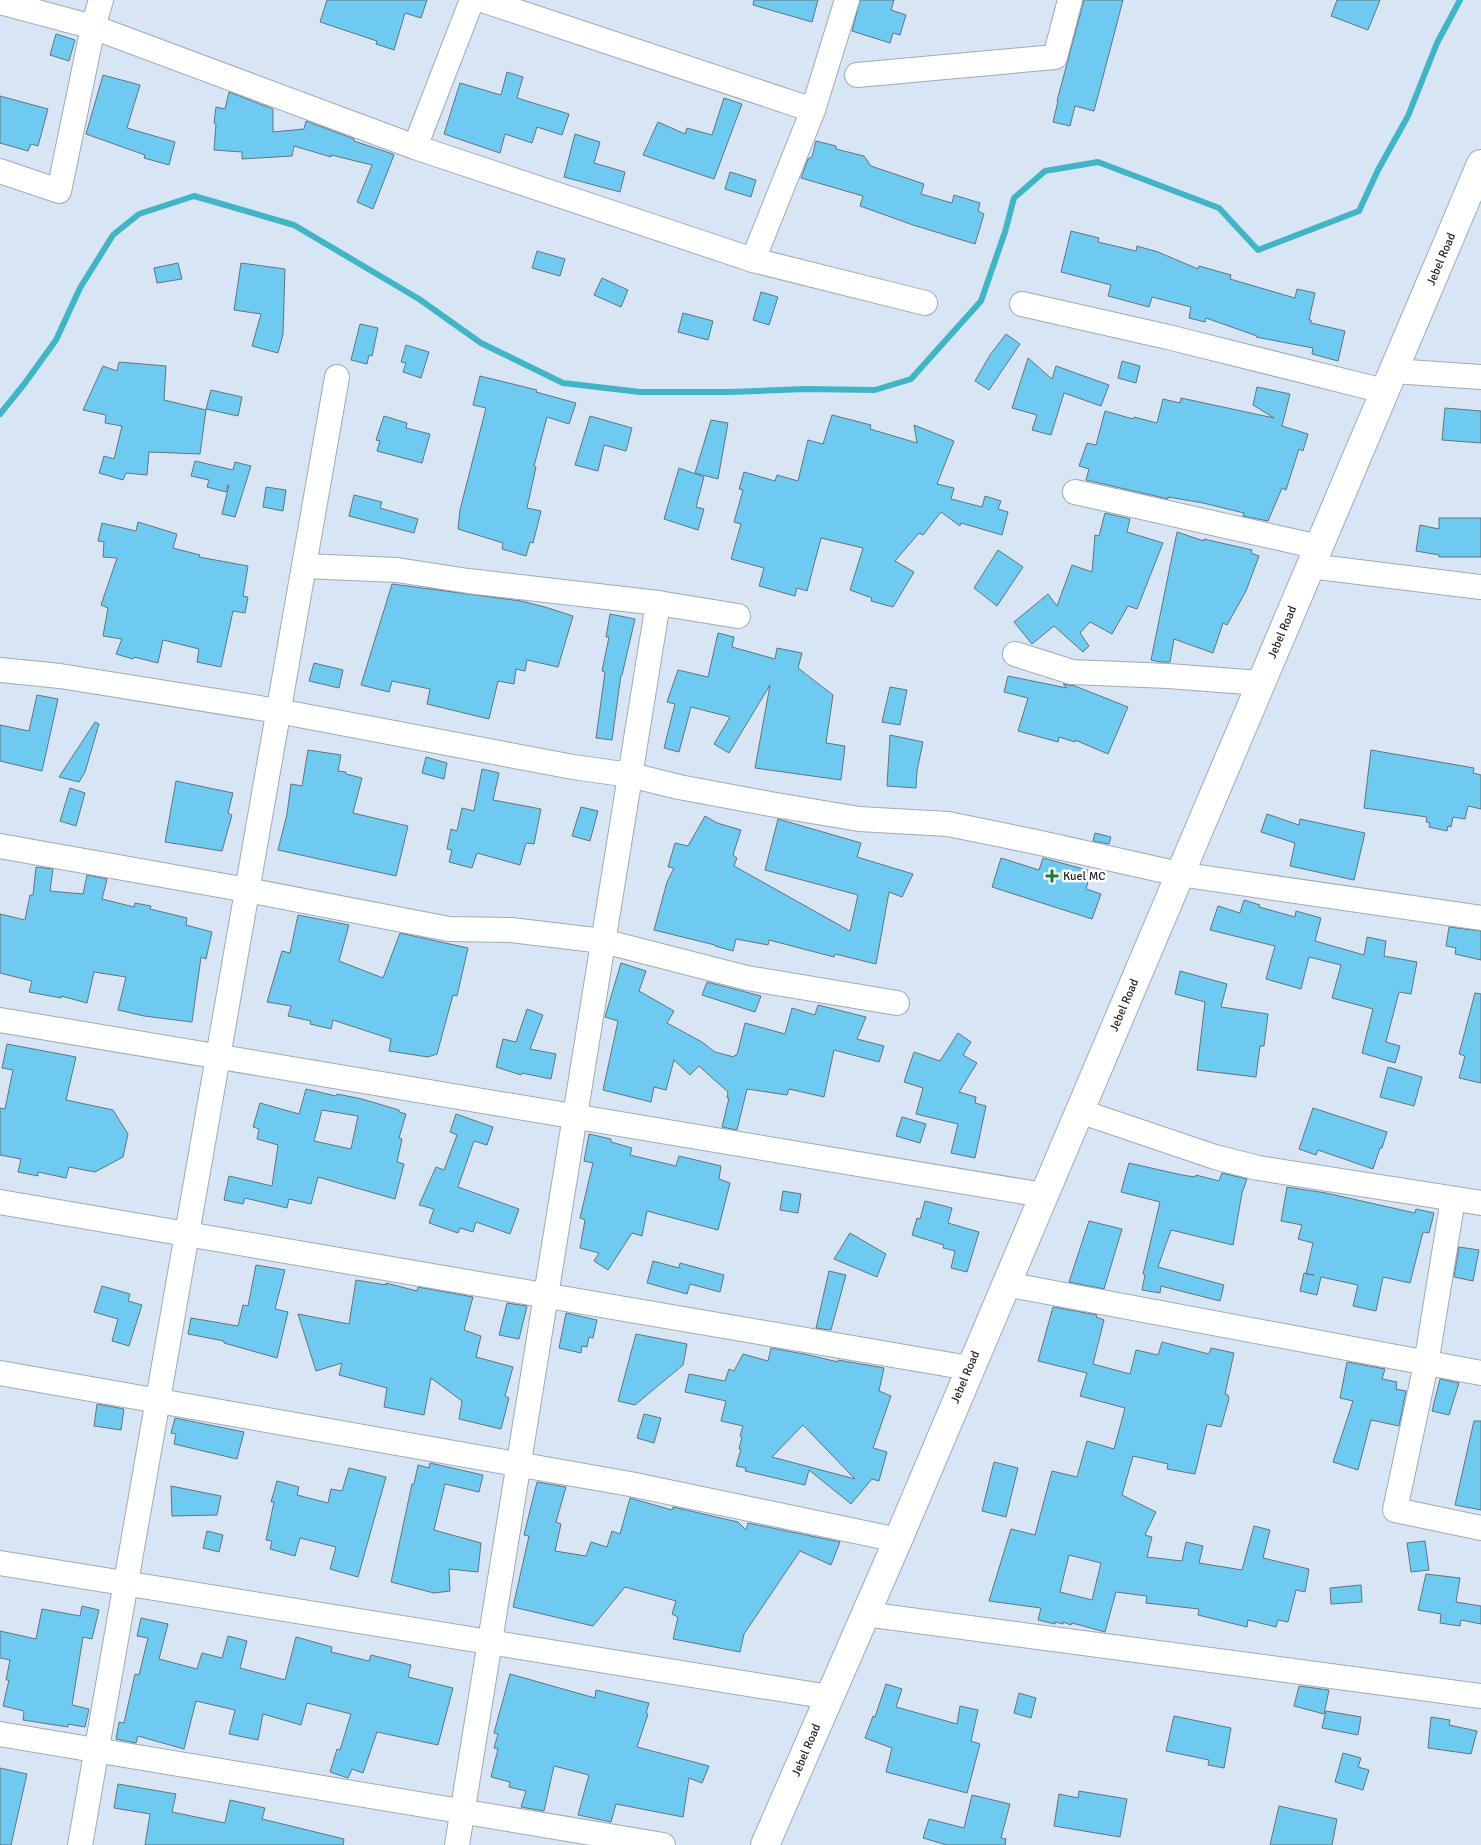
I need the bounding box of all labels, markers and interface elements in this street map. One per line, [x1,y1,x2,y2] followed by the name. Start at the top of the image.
[1424,231,1459,288] street label: Jebel Road
[1265,604,1300,661] street label: Jebel Road
[1045,869,1059,883] marker: Kuel MC
[1063,869,1106,884] place label: Kuel MC
[1107,977,1142,1034] street label: Jebel Road
[948,1349,983,1406] street label: Jebel Road
[789,1722,824,1779] street label: Jebel Road

